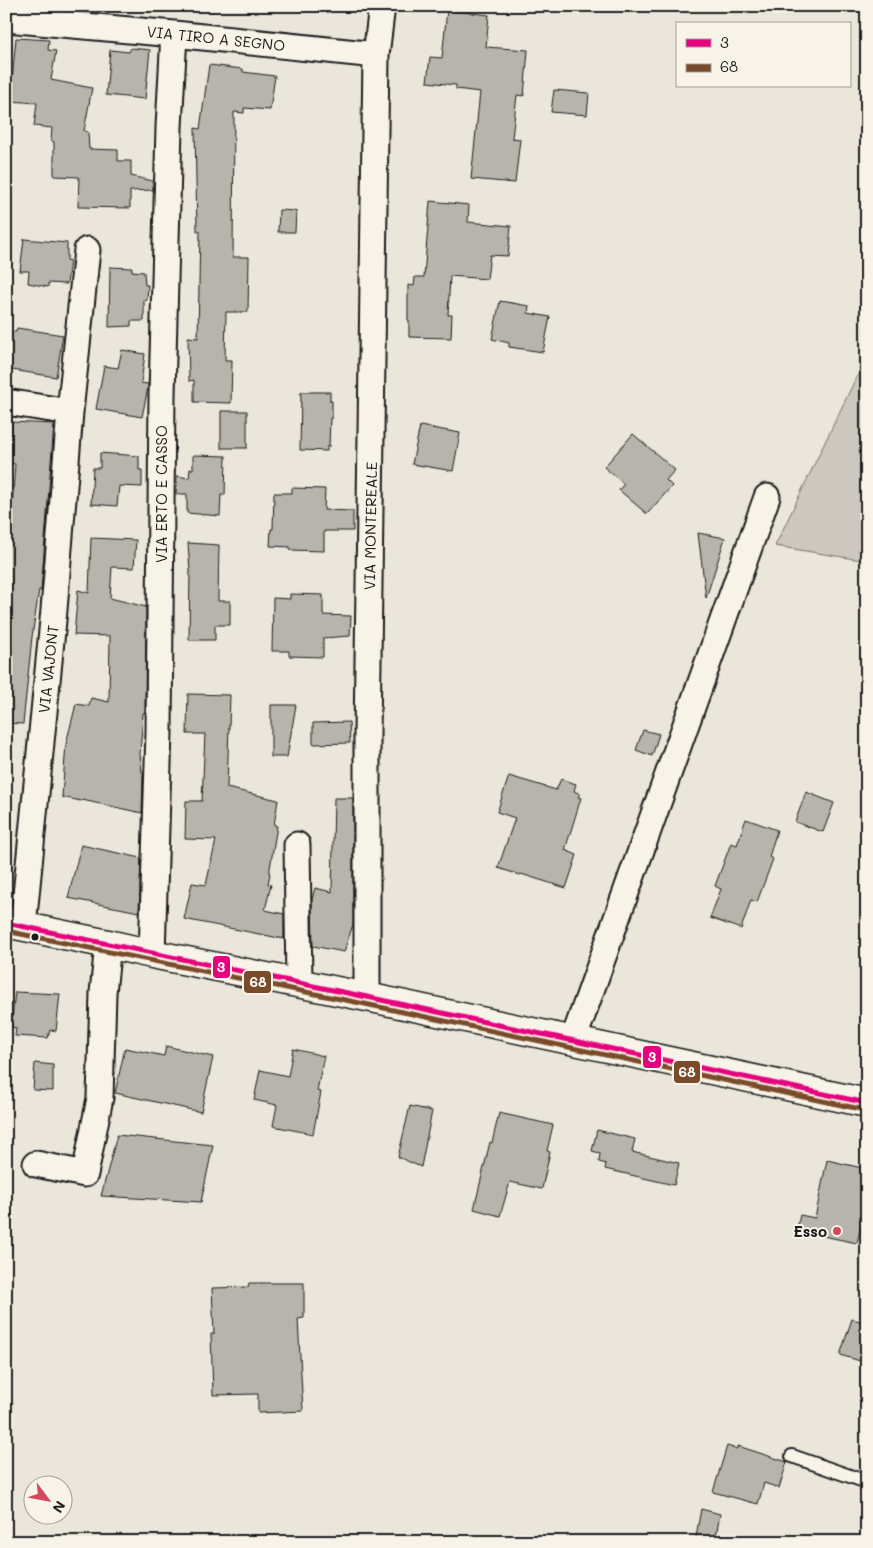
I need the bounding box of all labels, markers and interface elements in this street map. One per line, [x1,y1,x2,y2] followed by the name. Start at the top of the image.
[146,21,286,55] street label: VIA TIRO A SEGNO
[676,22,850,88] legend
[720,32,729,52] text: 3
[720,56,738,76] text: 68
[151,425,171,563] street label: VIA ERTO E CASSO
[359,461,381,590] street label: VIA MONTEREALE
[33,624,63,714] street label: VIA VAJONT
[30,932,40,942] unlabelled marker
[212,955,231,979] line badge: 3
[217,957,225,976] text: 3
[243,970,272,994] line badge: 68
[249,972,267,991] text: 68
[642,1045,662,1069] line badge: 3
[648,1047,656,1066] text: 3
[673,1060,701,1084] line badge: 68
[678,1062,696,1081] text: 68
[793,1221,827,1241] place label: Esso
[831,1225,843,1237] marker: Esso
[22,1476,72,1526] north arrow
[49,1498,70,1517] text: N

